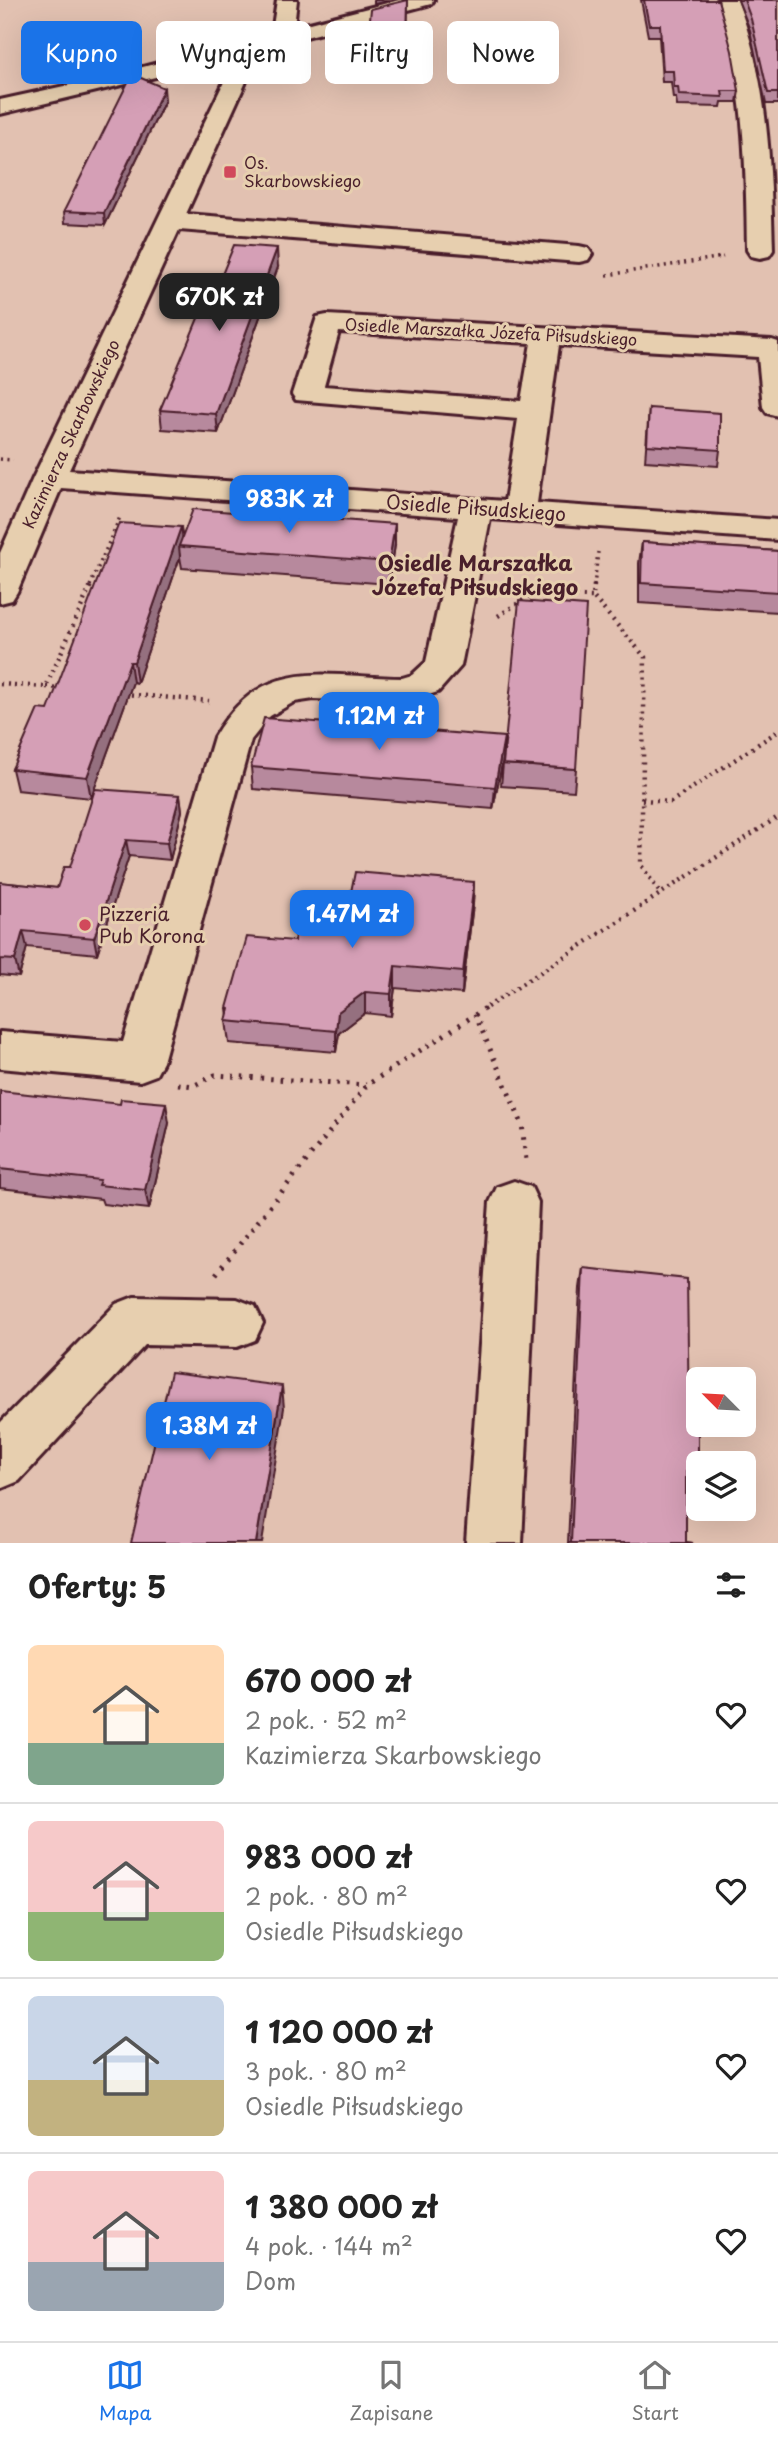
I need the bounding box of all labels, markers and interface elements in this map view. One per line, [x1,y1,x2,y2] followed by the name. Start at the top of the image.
[21,21,142,84] chip: Kupno
[156,21,311,84] chip: Wynajem
[325,21,433,84] chip: Filtry
[447,21,559,84] chip: Nowe
[244,150,361,192] place label: Os. Skarbowskiego
[222,164,238,180] marker: Os. Skarbowskiego
[154,274,284,333] pin: 670K zł
[175,278,263,313] text: 670K zł
[344,311,638,351] street label: Osiedle Marszałka Józefa Piłsudskiego
[16,335,125,532] street label: Kazimierza Skarbowskiego
[224,476,354,535] pin: 983K zł
[246,480,332,515] text: 983K zł
[385,487,567,527] street label: Osiedle Piłsudskiego
[372,546,578,602] district label: Osiedle Marszałka Józefa Piłsudskiego
[307,692,451,752] pin: 1.12M zł
[335,697,423,732] text: 1.12M zł
[280,890,424,950] pin: 1.47M zł
[306,895,398,930] text: 1.47M zł
[99,899,205,949] place label: Pizzeria Pub Korona
[77,917,93,933] marker: Pizzeria Pub Korona
[686,1367,756,1437] north arrow
[686,1367,756,1521] map controls
[137,1402,281,1462] pin: 1.38M zł
[162,1407,256,1442] text: 1.38M zł
[686,1451,756,1521] button: layers
[28,1563,167,1608] text: Oferty: 5
[712,1566,750,1604] icon: filters
[245,1657,410,1702] text: 670 000 zł
[84,1673,168,1757] icon: home
[712,1696,750,1734] icon: heart
[245,1702,407,1737] text: 2 pok. · 52 m²
[245,1737,542,1772] text: Kazimierza Skarbowskiego
[245,1833,411,1878] text: 983 000 zł
[84,1849,168,1933] icon: home
[712,1872,750,1910] icon: heart
[245,1878,408,1913] text: 2 pok. · 80 m²
[245,1913,464,1948] text: Osiedle Piłsudskiego
[245,2008,432,2053] text: 1 120 000 zł
[84,2024,168,2108] icon: home
[712,2047,750,2085] icon: heart
[245,2053,407,2088] text: 3 pok. · 80 m²
[245,2088,464,2123] text: Osiedle Piłsudskiego
[245,2183,437,2228] text: 1 380 000 zł
[84,2199,168,2283] icon: home
[712,2222,750,2260] icon: heart
[245,2228,413,2263] text: 4 pok. · 144 m²
[245,2263,296,2298] text: Dom
[99,2356,151,2426] tab: Mapa
[350,2356,433,2426] tab: Zapisane
[632,2356,679,2426] tab: Start

